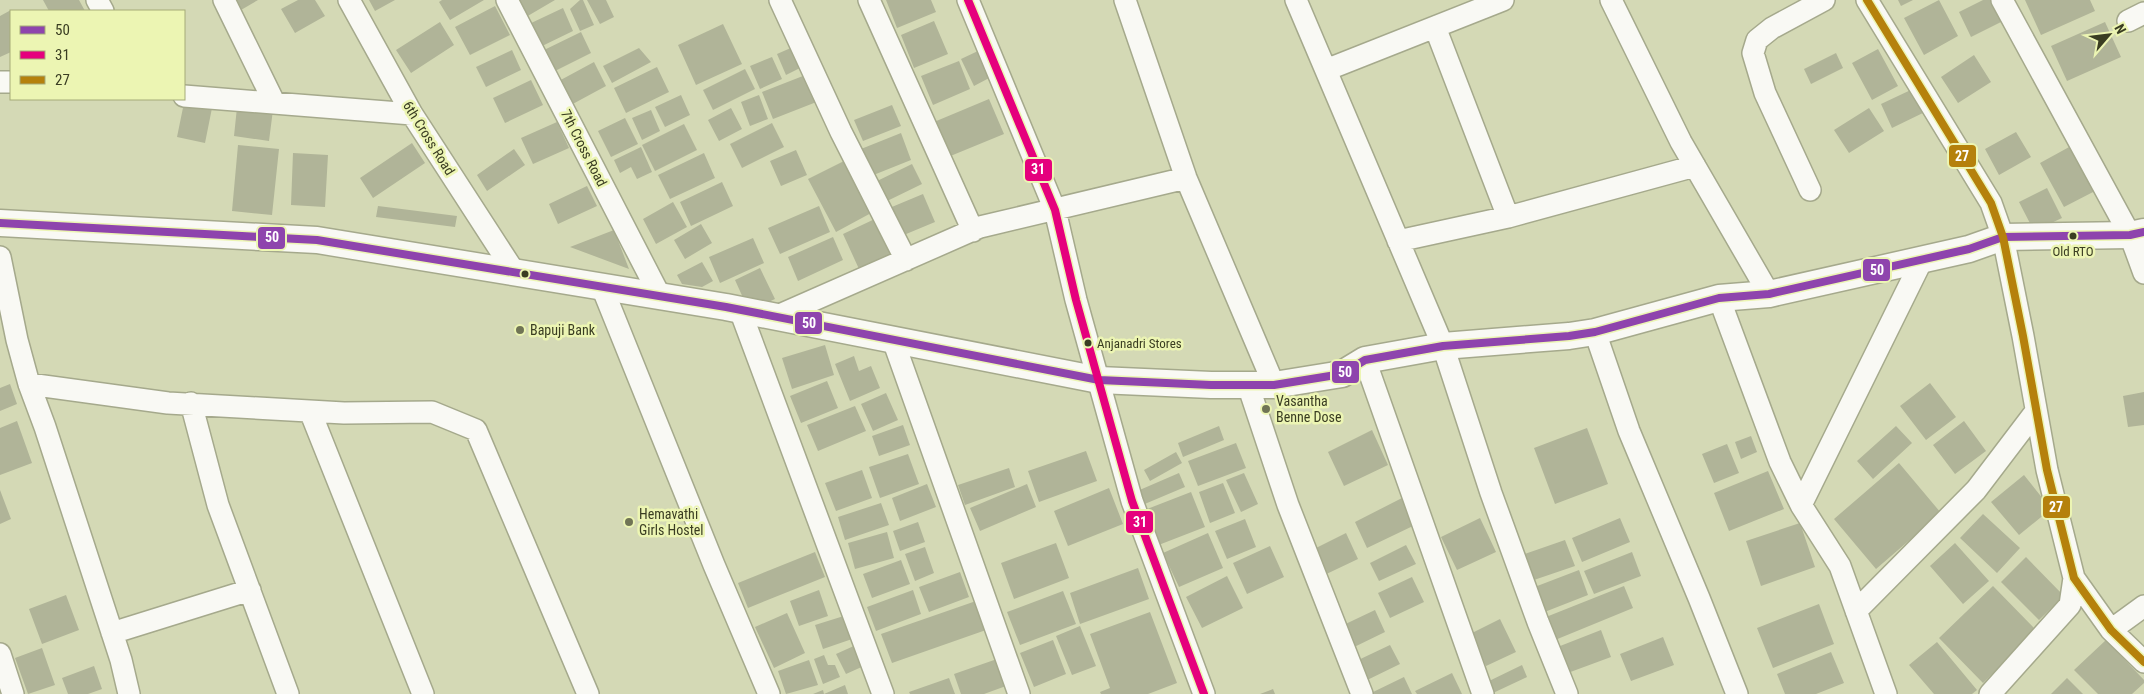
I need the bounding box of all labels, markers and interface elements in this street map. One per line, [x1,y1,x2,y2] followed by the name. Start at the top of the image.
[10,10,185,100] legend
[2084,10,2134,60] north arrow
[55,21,70,39] text: 50
[2111,21,2130,36] text: N
[55,46,70,64] text: 31
[55,71,70,89] text: 27
[400,98,458,178] street label: 6th Cross Road
[558,107,610,189] street label: 7th Cross Road
[1948,144,1977,168] line badge: 27
[1955,148,1969,164] text: 27
[1024,158,1053,182] line badge: 31
[1031,161,1045,177] text: 31
[257,226,286,250] line badge: 50
[265,229,279,245] text: 50
[2068,231,2078,241] marker: Old RTO
[2052,244,2094,259] place label: Old RTO
[1862,258,1891,282] line badge: 50
[1870,262,1884,278] text: 50
[520,269,530,279] unlabelled marker
[794,311,823,335] line badge: 50
[802,315,816,331] text: 50
[530,322,596,338] place label: Bapuji Bank
[514,324,526,336] marker: Bapuji Bank
[1097,336,1182,351] place label: Anjanadri Stores
[1083,338,1093,348] marker: Anjanadri Stores
[1331,360,1360,384] line badge: 50
[1338,364,1352,380] text: 50
[1276,393,1342,425] place label: Vasantha Benne Dose
[1260,403,1272,415] marker: Vasantha Benne Dose
[2042,495,2071,519] line badge: 27
[2049,499,2063,515] text: 27
[639,506,704,538] place label: Hemavathi Girls Hostel
[1125,510,1154,534] line badge: 31
[1133,514,1147,530] text: 31
[623,516,635,528] marker: Hemavathi Girls Hostel

